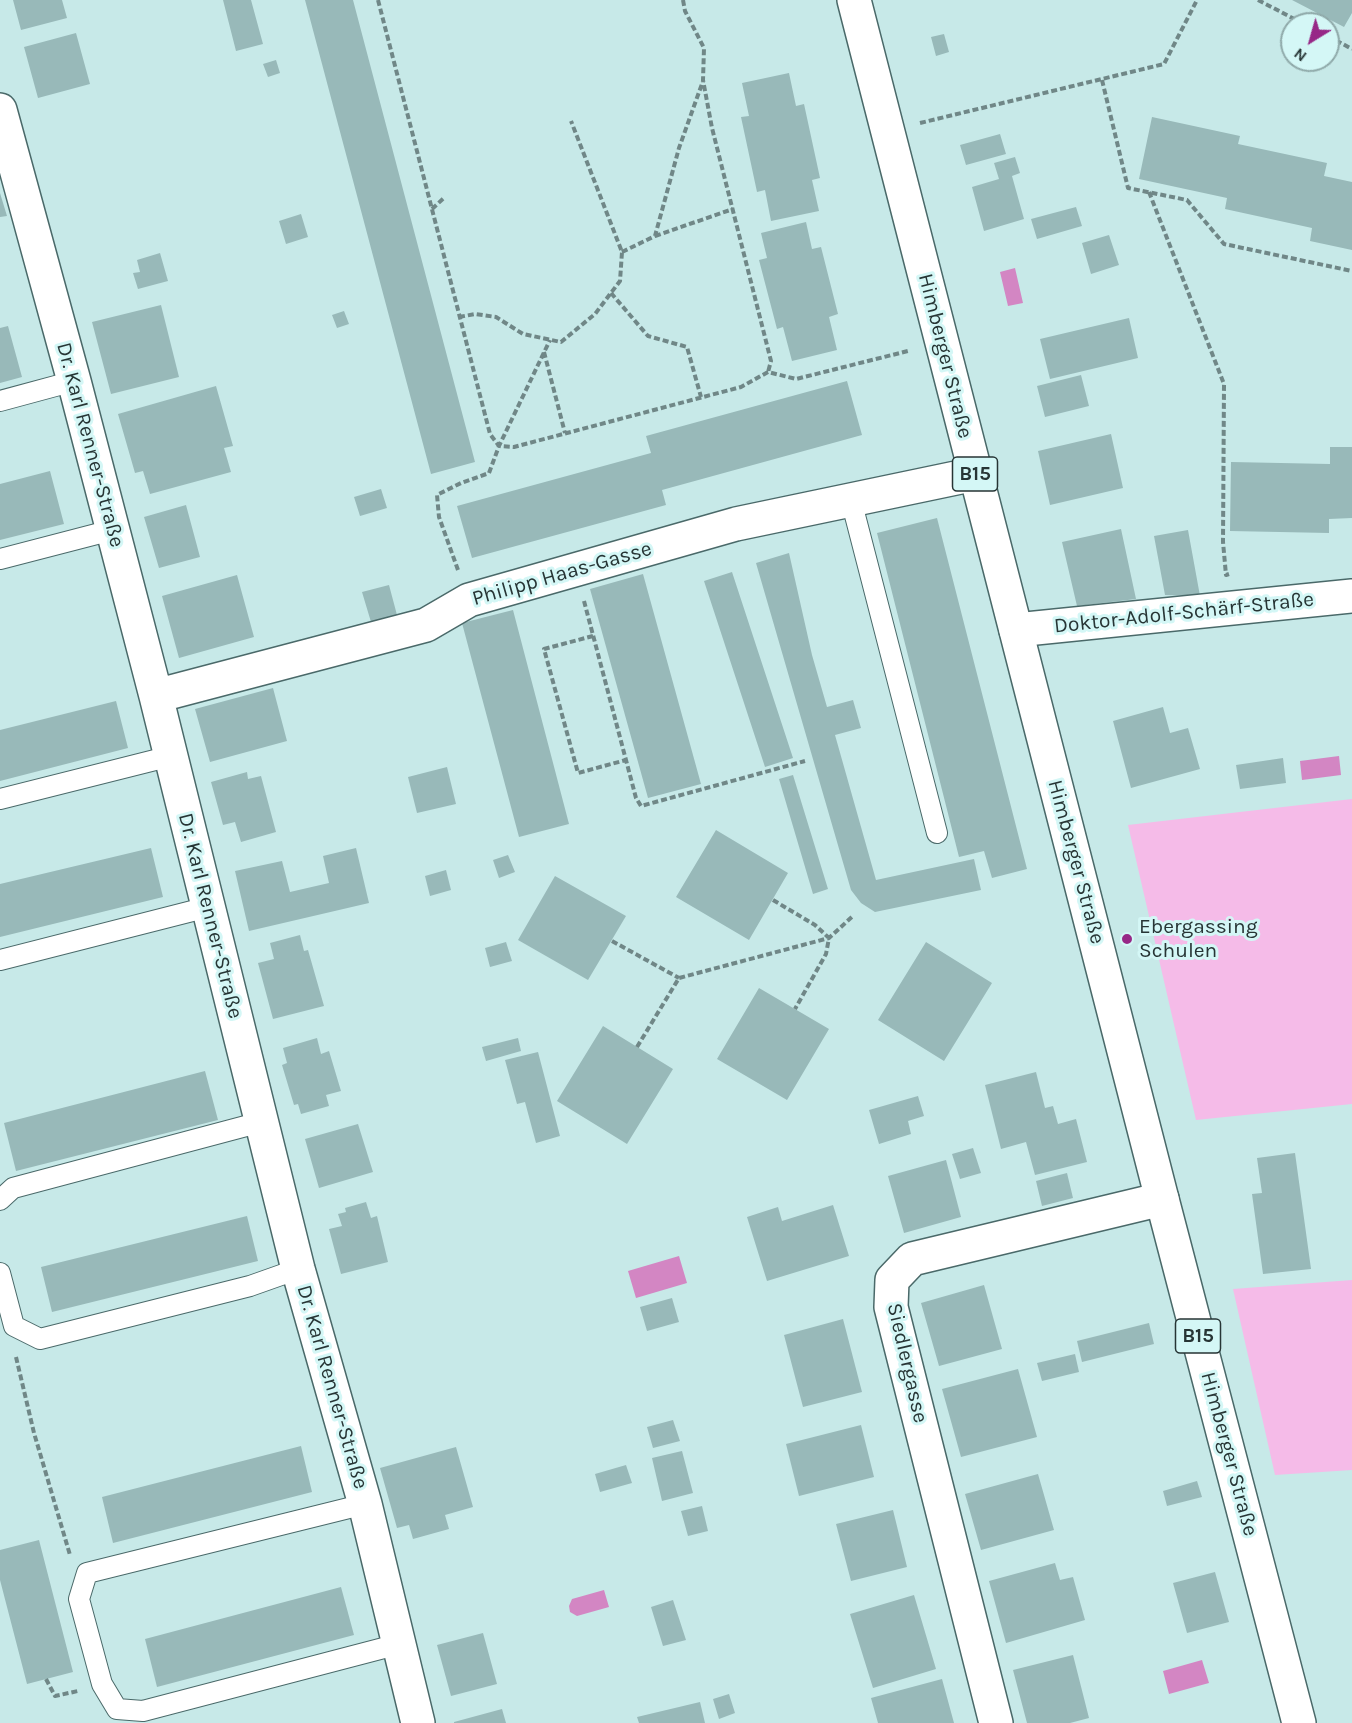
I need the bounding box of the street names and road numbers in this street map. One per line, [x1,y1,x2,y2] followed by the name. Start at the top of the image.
[912,271,978,441] street label: Himberger Straße
[51,340,129,550] street label: Dr. Karl Renner-Straße
[952,457,998,491] road number: B15
[469,536,655,612] street label: Philipp Haas-Gasse
[1053,587,1315,639] street label: Doktor-Adolf-Schärf-Straße
[1042,777,1110,947] street label: Himberger Straße
[172,811,248,1021] street label: Dr. Karl Renner-Straße
[291,1282,373,1492] street label: Dr. Karl Renner-Straße
[881,1301,933,1425] street label: Siedlergasse
[1176,1319,1220,1353] road number: B15
[1195,1369,1263,1539] street label: Himberger Straße

